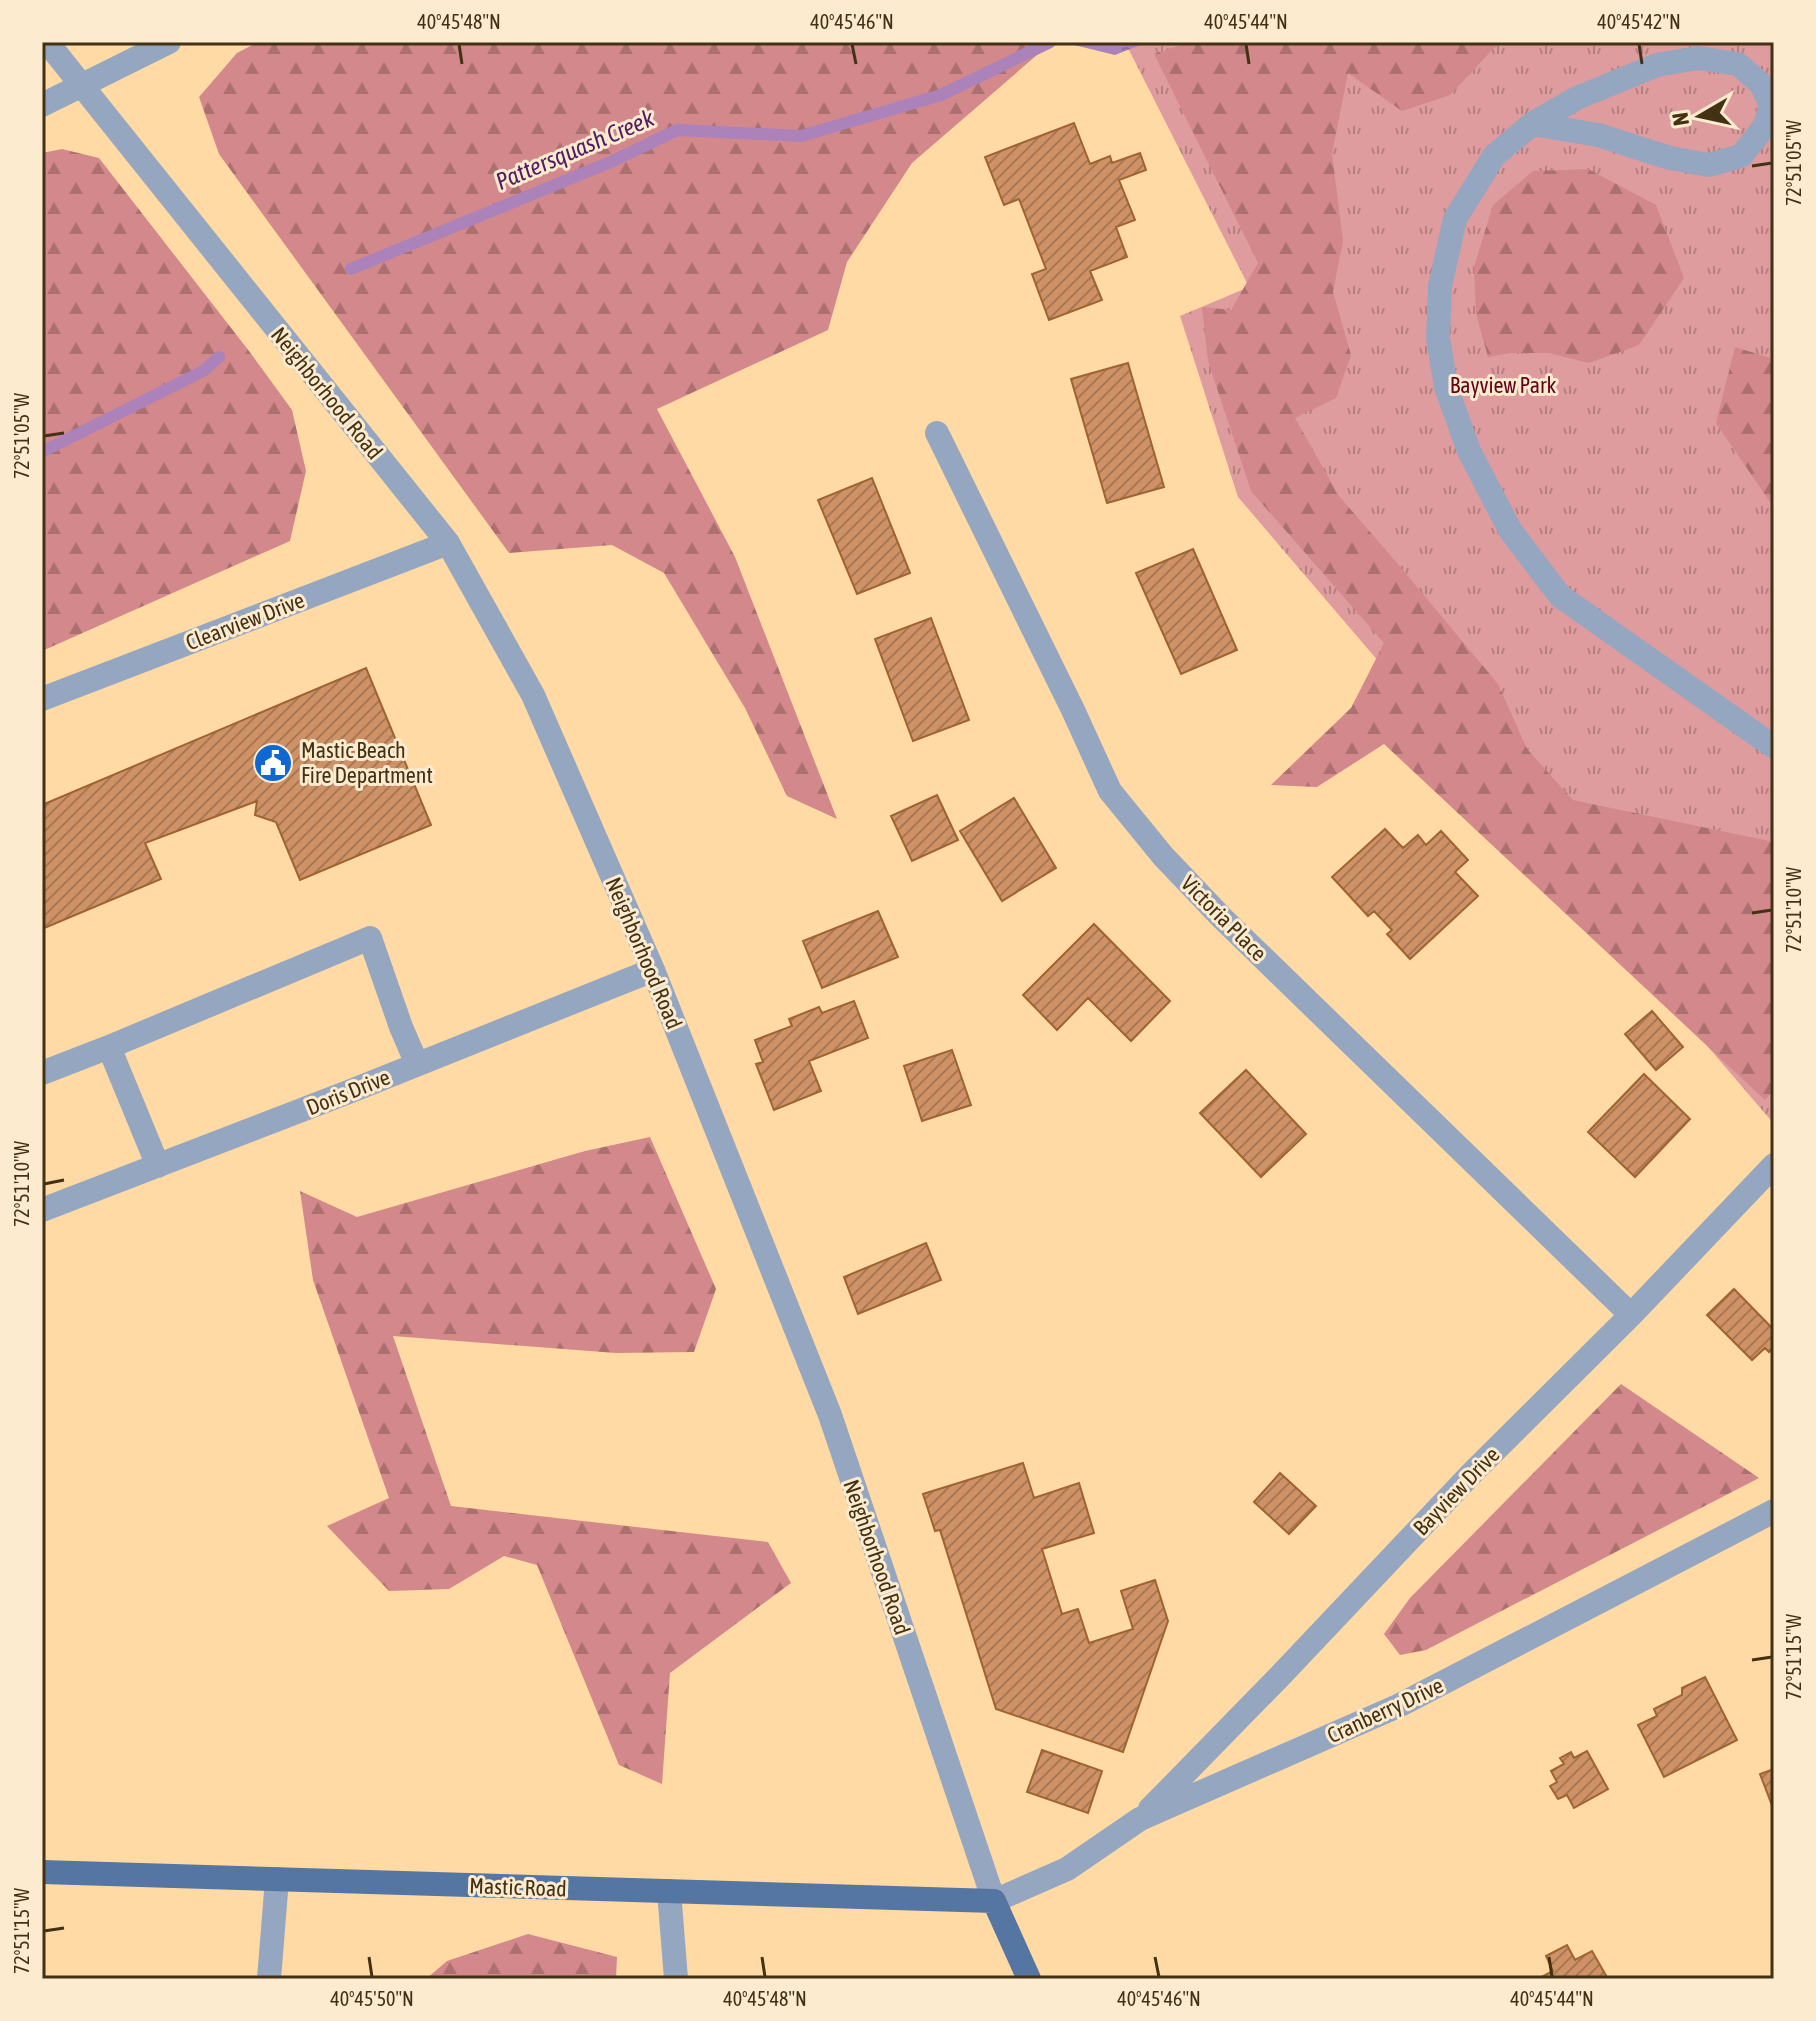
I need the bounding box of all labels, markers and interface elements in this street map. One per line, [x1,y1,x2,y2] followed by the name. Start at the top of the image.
[417,10,501,33] text: 40°45'48"N
[810,10,894,33] text: 40°45'46"N
[1204,10,1288,33] text: 40°45'44"N
[1597,10,1681,33] text: 40°45'42"N
[1660,76,1740,156] north arrow
[492,104,658,195] water label: Pattersquash Creek
[1666,111,1694,128] text: N
[1782,119,1805,206] text: 72°51'05"W
[266,322,388,464] street label: Neighborhood Road
[1450,372,1557,398] park label: Bayview Park
[10,392,33,479] text: 72°51'05"W
[182,586,308,656] street label: Clearview Drive
[301,737,433,788] place label: Mastic Beach Fire Department
[252,742,294,784] public building icon: Mastic Beach Fire Department
[1782,866,1805,953] text: 72°51'10"W
[1176,870,1272,966] street label: Victoria Place
[600,873,688,1033] street label: Neighborhood Road
[302,1064,394,1120] street label: Doris Drive
[10,1140,33,1227] text: 72°51'10"W
[1408,1442,1504,1540] street label: Bayview Drive
[838,1476,916,1638] street label: Neighborhood Road
[1782,1613,1805,1700] text: 72°51'15"W
[1323,1672,1447,1748] street label: Cranberry Drive
[469,1872,567,1902] street label: Mastic Road
[10,1887,33,1974] text: 72°51'15"W
[330,1987,414,2010] text: 40°45'50"N
[723,1987,807,2010] text: 40°45'48"N
[1117,1987,1201,2010] text: 40°45'46"N
[1510,1987,1594,2010] text: 40°45'44"N

